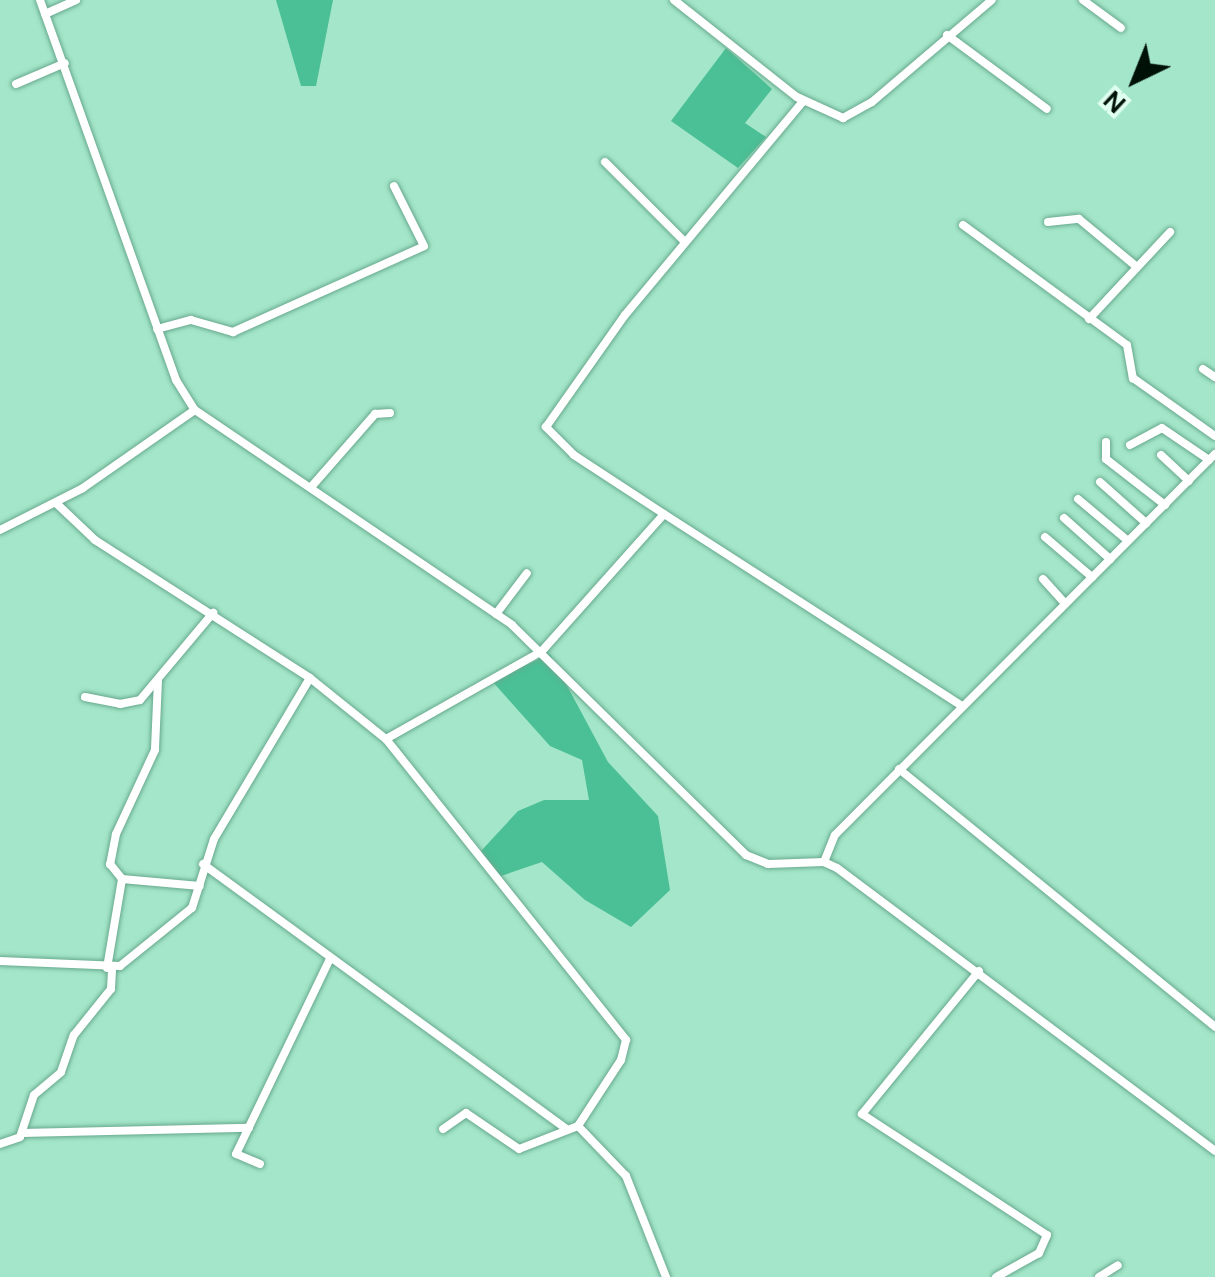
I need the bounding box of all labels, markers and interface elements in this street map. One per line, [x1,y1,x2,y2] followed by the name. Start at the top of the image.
[1085,30,1185,130] north arrow
[1096,83,1133,121] text: N

